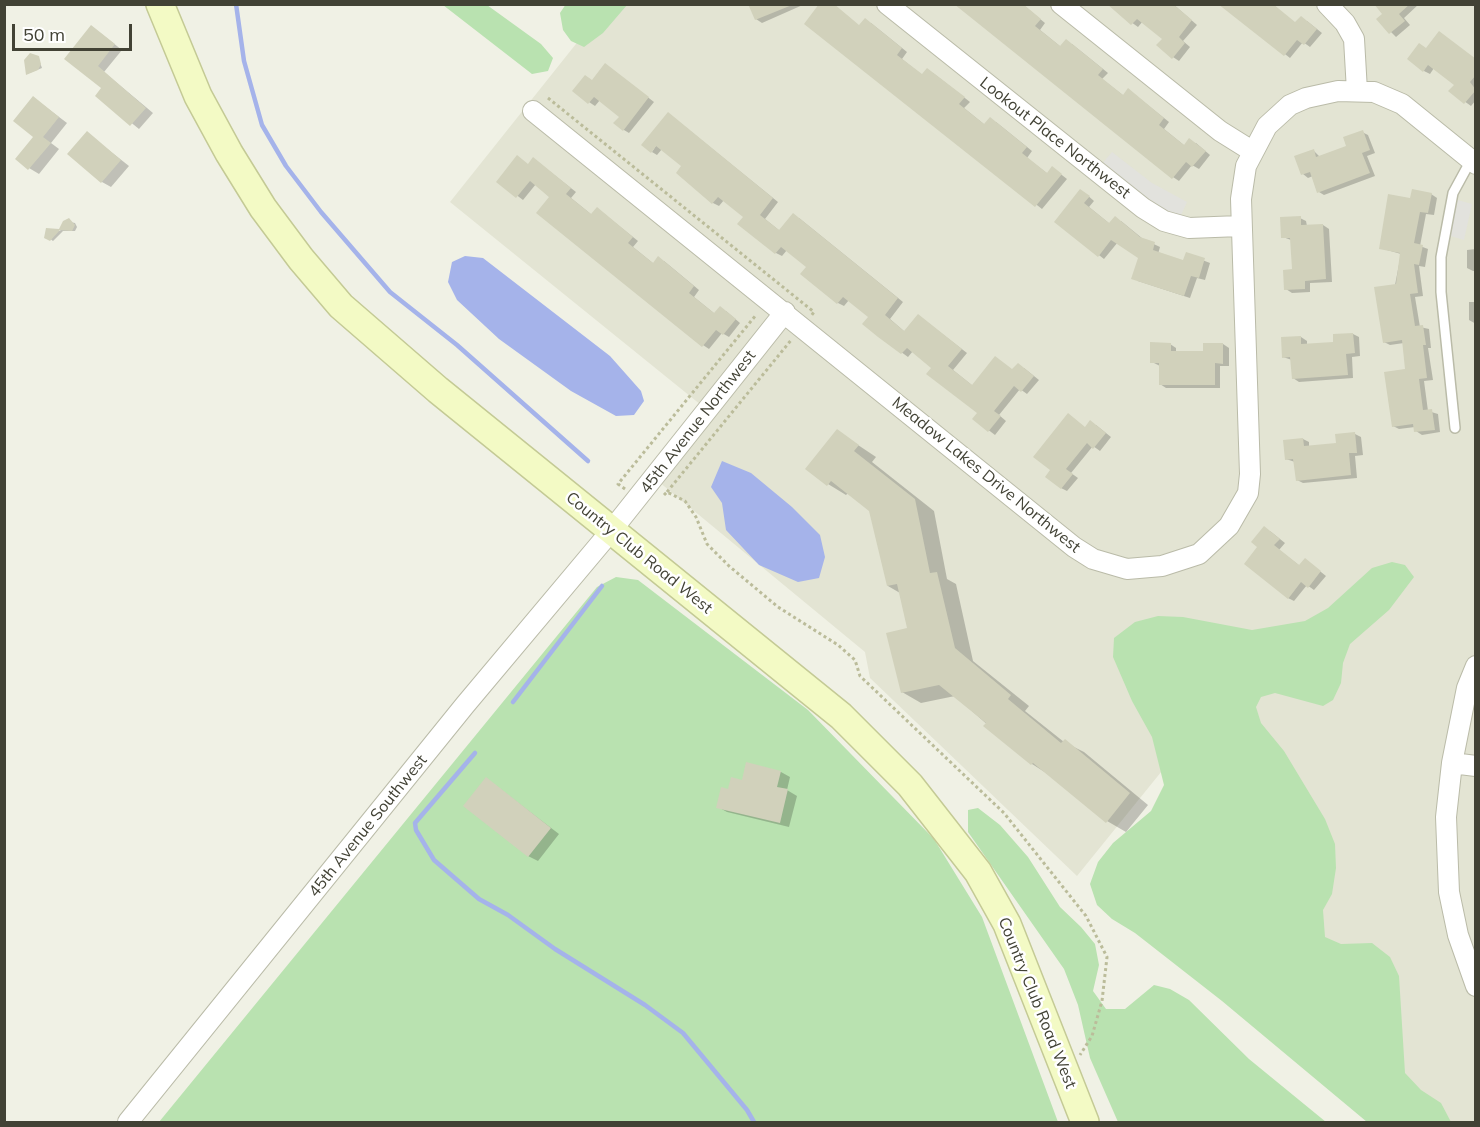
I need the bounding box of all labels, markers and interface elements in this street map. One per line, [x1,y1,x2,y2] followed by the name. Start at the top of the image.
[15,12,135,50] scale bar
[23,23,65,46] text: 50 m
[976,73,1134,203] street label: Lookout Place Northwest
[636,347,760,497] street label: 45th Avenue Northwest
[888,393,1084,557] street label: Meadow Lakes Drive Northwest
[562,488,716,618] street label: Country Club Road West
[305,751,431,901] street label: 45th Avenue Southwest
[994,915,1080,1091] street label: Country Club Road West

